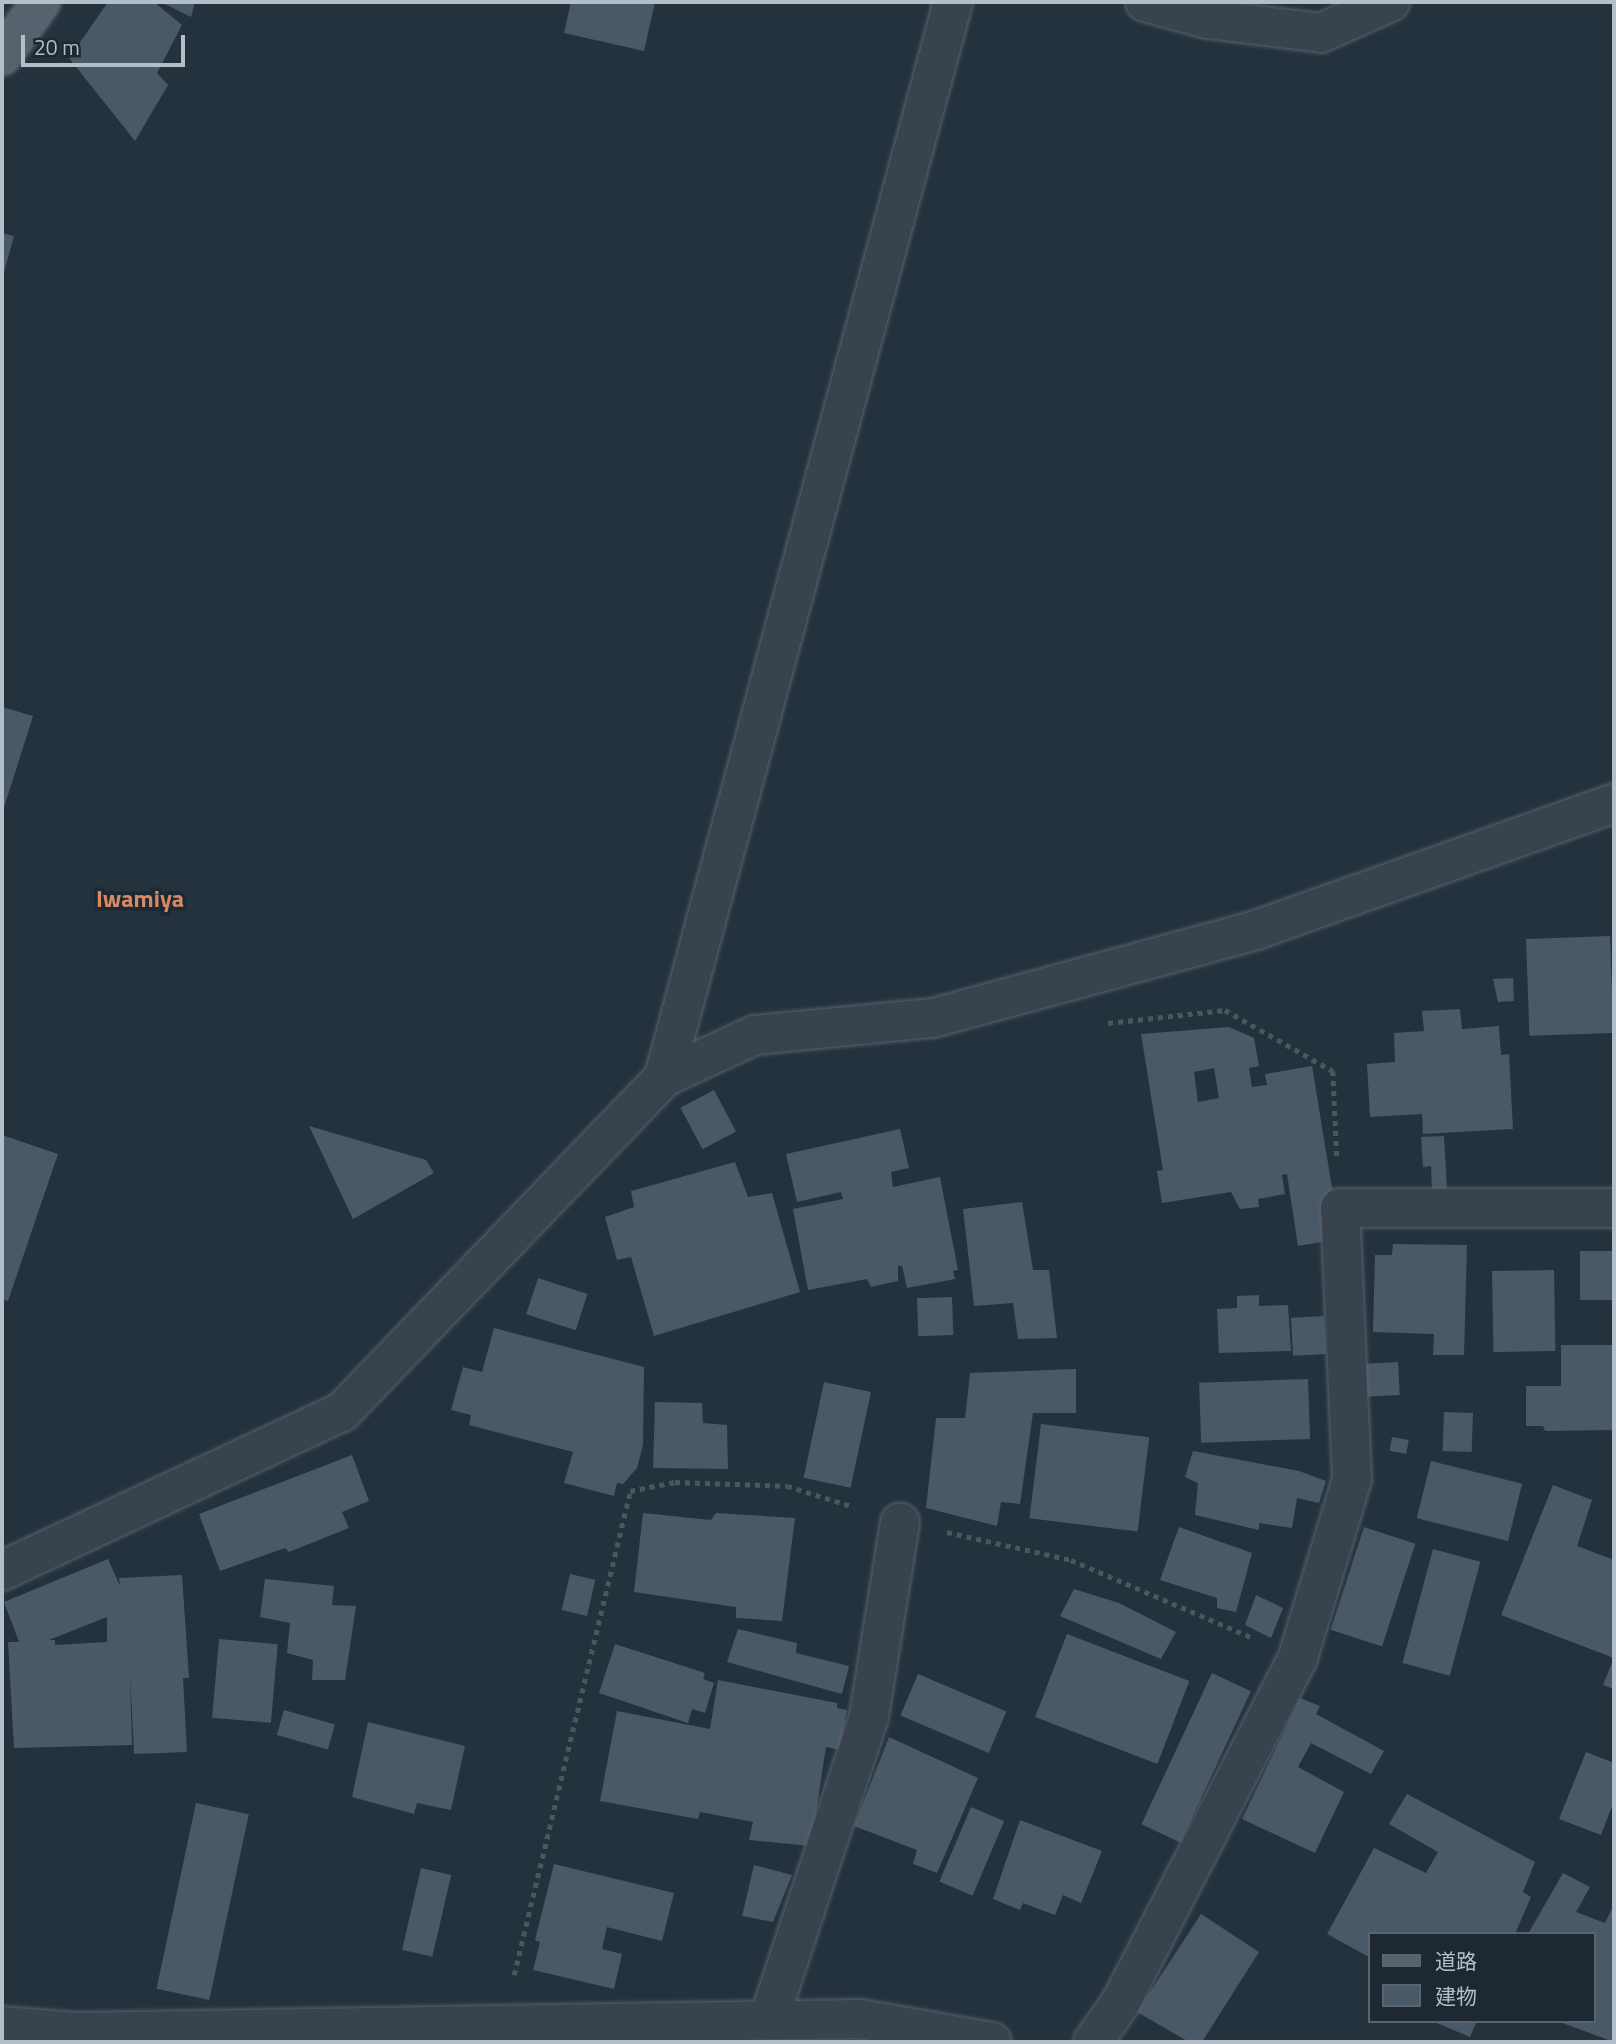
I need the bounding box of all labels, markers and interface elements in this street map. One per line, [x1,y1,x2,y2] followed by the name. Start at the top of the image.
[24,21,189,65] scale bar
[34,31,80,63] text: 20 m
[96,885,184,913] district label: Iwamiya
[1368,1932,1595,2023] legend
[1435,1945,1477,1977] text: 道路
[1435,1980,1477,2012] text: 建物

